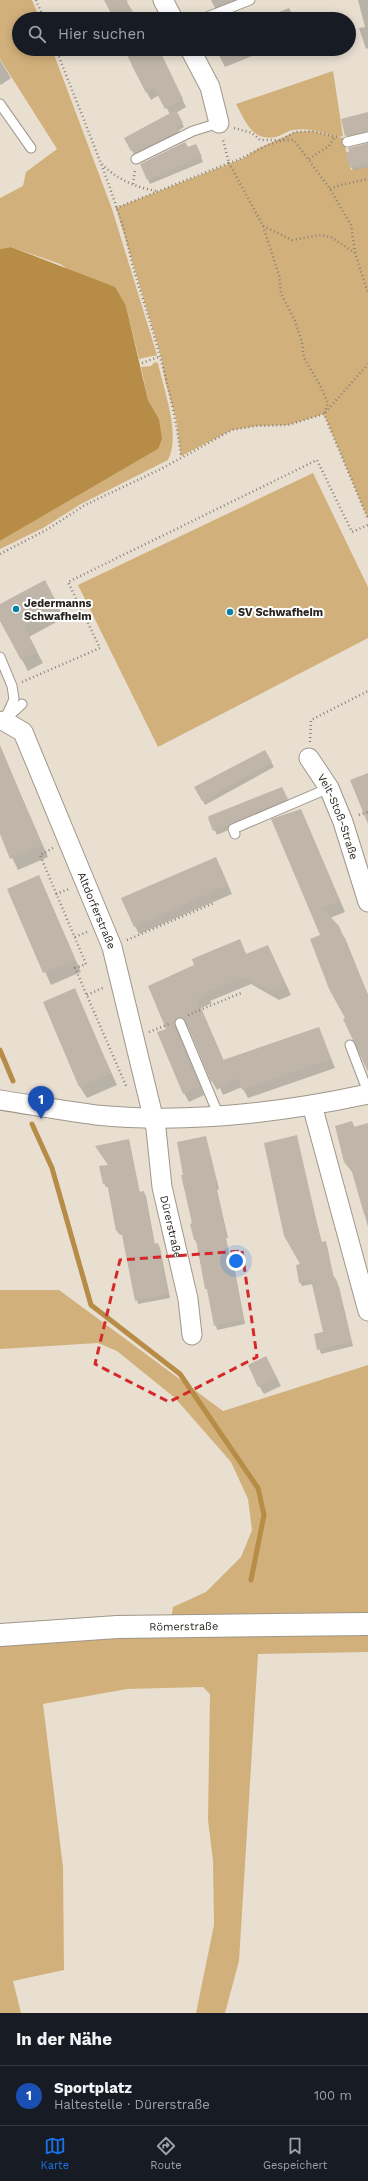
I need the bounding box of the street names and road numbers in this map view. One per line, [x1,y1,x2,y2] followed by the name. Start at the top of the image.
[315,771,361,861] street label: Veit-Stoß-Straße
[75,870,119,951] street label: Altdorferstraße
[158,1194,185,1259] street label: Dürerstraße
[149,1619,218,1633] street label: Römerstraße

